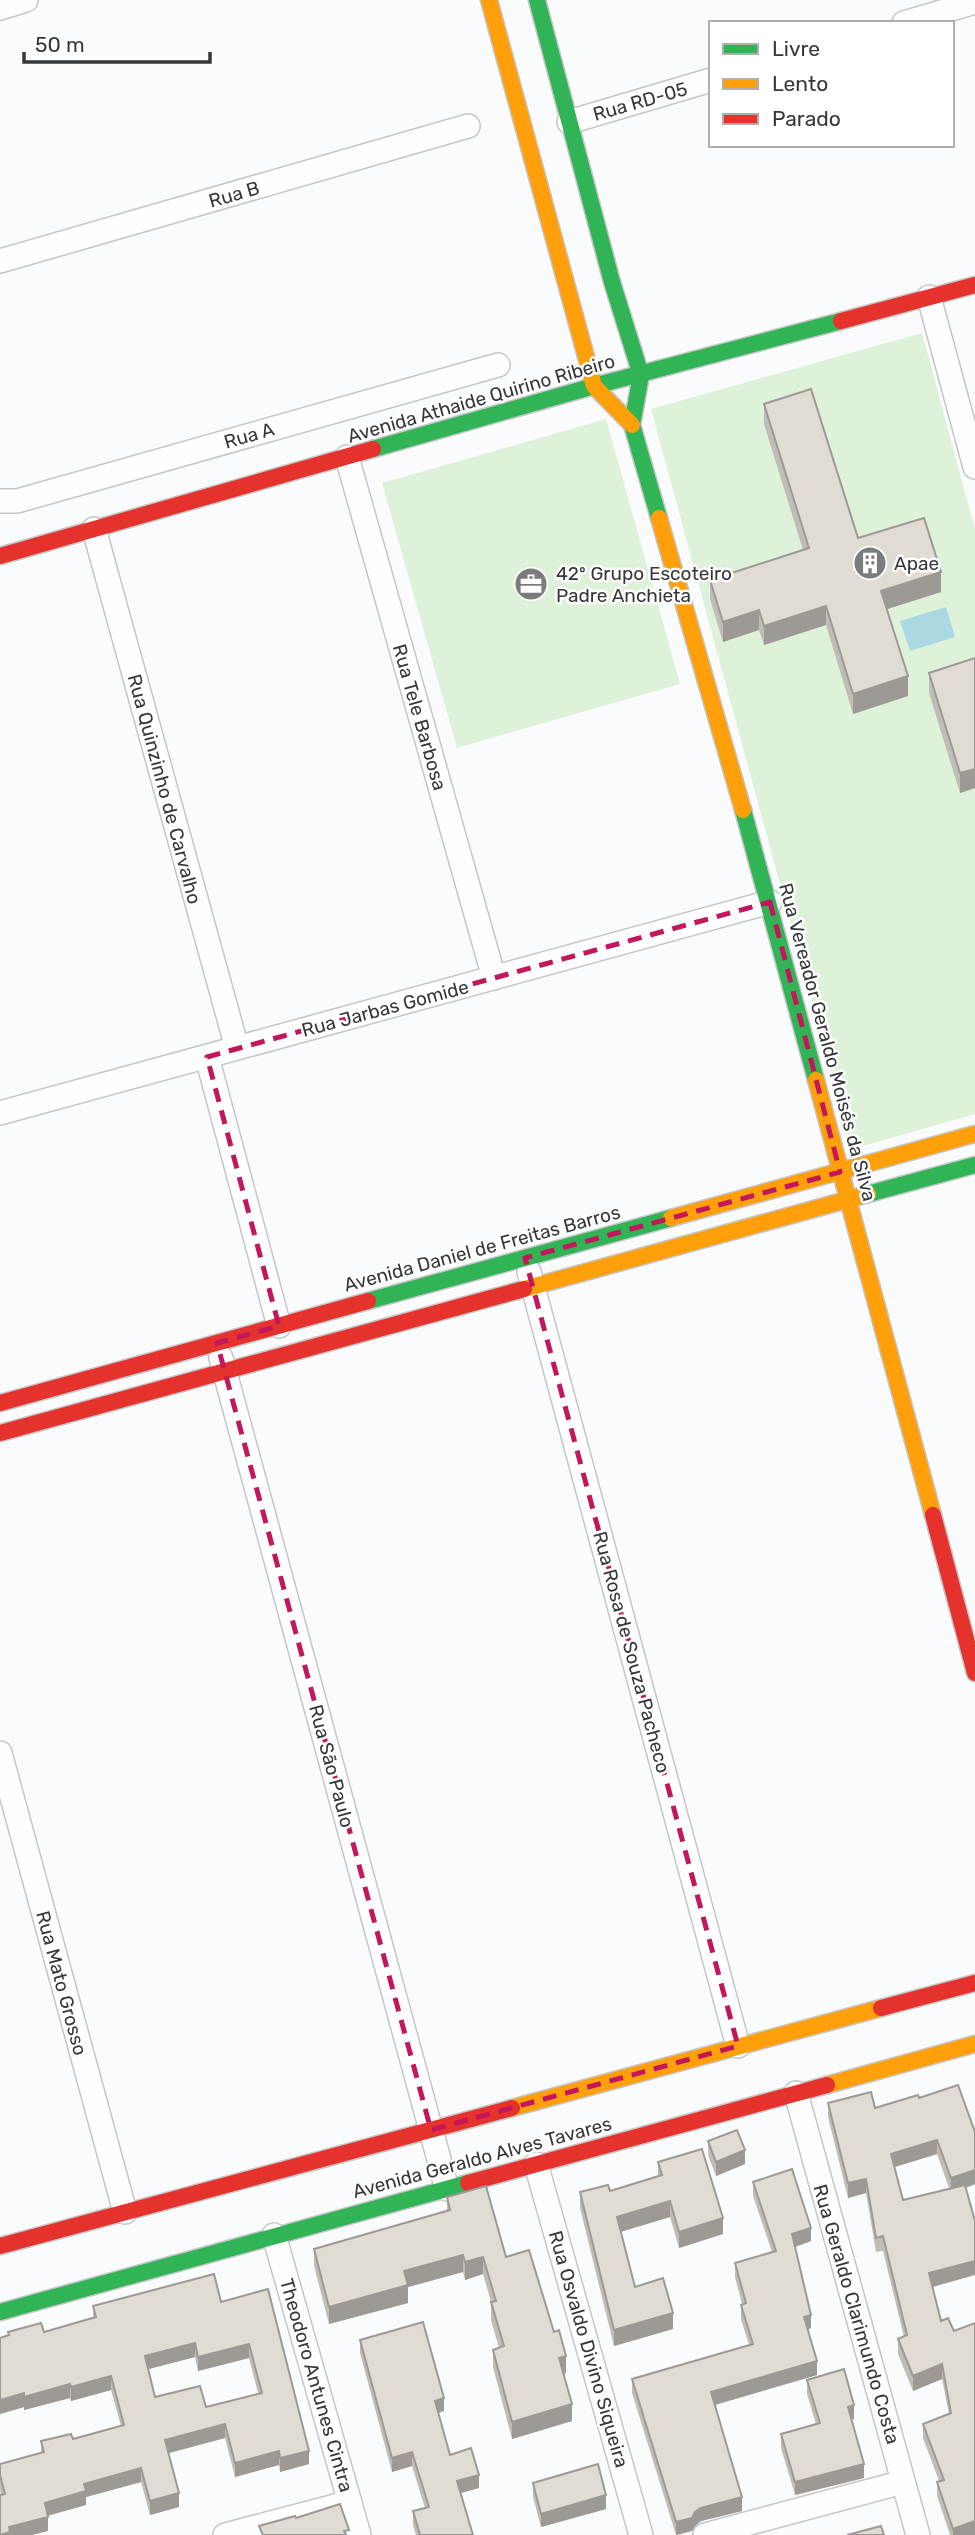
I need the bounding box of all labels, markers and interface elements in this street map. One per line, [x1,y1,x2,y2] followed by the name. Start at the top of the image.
[24,21,210,65] scale bar
[709,21,954,147] legend
[35,32,85,57] text: 50 m
[772,36,820,61] text: Livre
[772,71,828,96] text: Lento
[590,77,690,126] street label: Rua RD-05
[772,106,841,131] text: Parado
[206,176,262,213] street label: Rua B
[345,349,618,448] street label: Avenida Athaide Quirino Ribeiro
[221,417,277,454] street label: Rua A
[851,544,889,582] building icon: Apae
[894,552,939,575] place label: Apae
[556,562,732,607] place label: 42º Grupo Escoteiro Padre Anchieta
[512,565,550,603] office icon: 42º Grupo Escoteiro Padre Anchieta
[388,641,451,793] street label: Rua Tele Barbosa
[123,672,206,907] street label: Rua Quinzinho de Carvalho
[774,881,881,1204] street label: Rua Vereador Geraldo Moisés da Silva
[299,975,471,1042] street label: Rua Jarbas Gomide
[341,1200,623,1296] street label: Avenida Daniel de Freitas Barros
[588,1529,675,1775] street label: Rua Rosa de Souza Pacheco
[304,1702,359,1830] street label: Rua São Paulo
[31,1908,92,2058] street label: Rua Mato Grosso
[350,2112,614,2203] street label: Avenida Geraldo Alves Tavares
[808,2182,905,2447] street label: Rua Geraldo Clarimundo Costa
[544,2228,633,2470] street label: Rua Osvaldo Divino Siqueira
[275,2276,358,2495] street label: Theodoro Antunes Cintra

